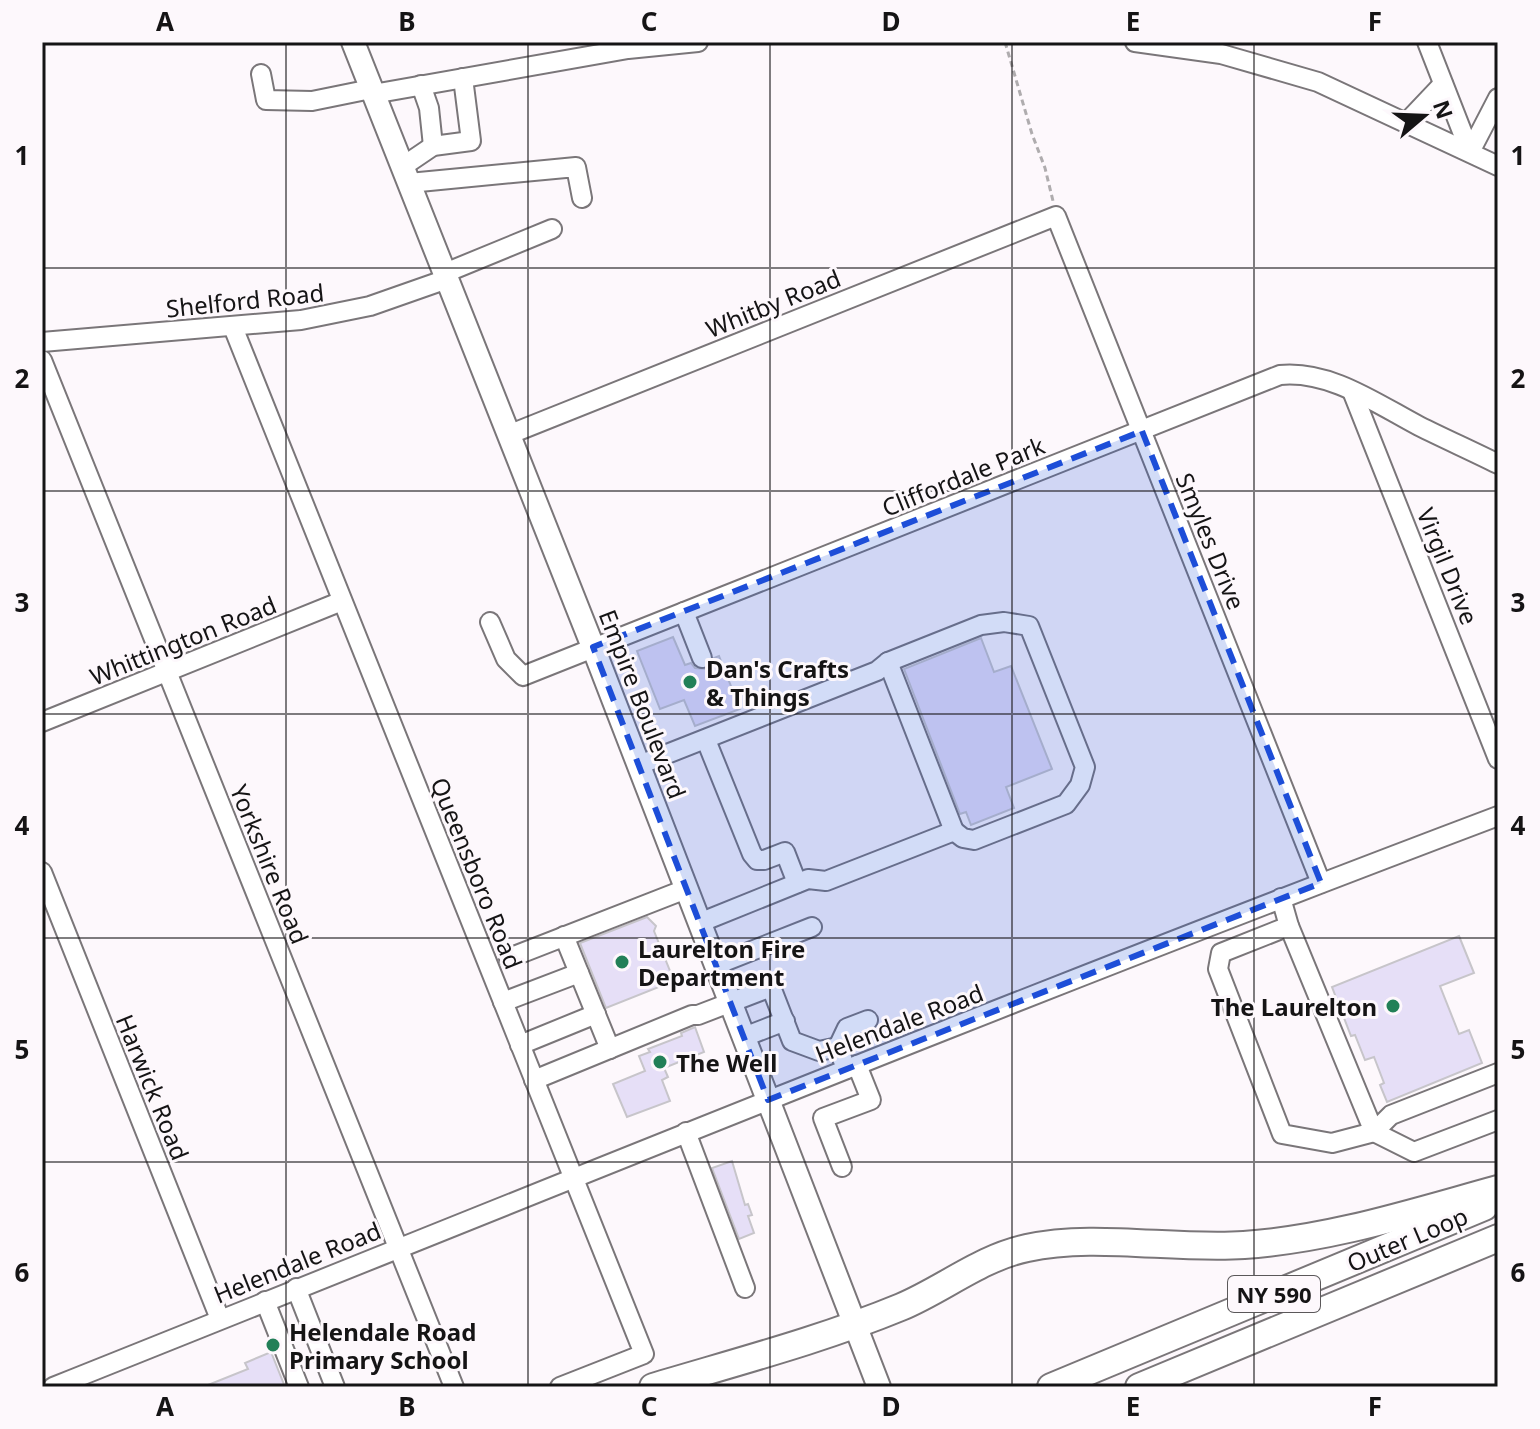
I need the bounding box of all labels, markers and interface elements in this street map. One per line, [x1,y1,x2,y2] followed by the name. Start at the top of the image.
[156,3,174,39] text: A
[398,3,416,39] text: B
[641,3,657,39] text: C
[881,3,901,39] text: D
[1126,3,1140,39] text: E
[1368,3,1382,39] text: F
[1384,76,1464,156] north arrow
[1427,96,1461,123] text: N
[15,137,29,173] text: 1
[1511,137,1525,173] text: 1
[701,261,845,345] street label: Whitby Road
[164,275,326,325] street label: Shelford Road
[15,360,30,396] text: 2
[1511,360,1526,396] text: 2
[877,428,1050,524] street label: Cliffordale Park
[1169,468,1253,614] street label: Smyles Drive
[1410,503,1486,629] street label: Virgil Drive
[15,584,29,620] text: 3
[1511,584,1525,620] text: 3
[85,588,281,692] street label: Whittington Road
[592,605,694,803] street label: Empire Boulevard
[706,652,849,713] place label: Dan's Crafts & Things
[681,673,699,691] marker: Dan's Crafts & Things
[423,772,531,974] street label: Queensboro Road
[223,779,317,949] street label: Yorkshire Road
[15,807,30,843] text: 4
[1511,807,1526,843] text: 4
[638,932,805,993] place label: Laurelton Fire Department
[613,953,631,971] marker: Laurelton Fire Department
[810,976,988,1070] street label: Helendale Road
[1211,990,1377,1023] place label: The Laurelton
[1384,997,1402,1015] marker: The Laurelton
[109,1009,197,1165] street label: Harwick Road
[15,1031,29,1067] text: 5
[1511,1031,1525,1067] text: 5
[676,1046,777,1079] place label: The Well
[651,1053,669,1071] marker: The Well
[1341,1199,1473,1279] street label: Outer Loop
[208,1213,386,1311] street label: Helendale Road
[15,1254,30,1290] text: 6
[1511,1254,1526,1290] text: 6
[1228,1276,1320,1312] road number: NY 590
[289,1315,476,1376] place label: Helendale Road Primary School
[264,1336,282,1354] marker: Helendale Road Primary School
[156,1388,174,1424] text: A
[398,1388,416,1424] text: B
[641,1388,657,1424] text: C
[881,1388,901,1424] text: D
[1126,1388,1140,1424] text: E
[1368,1388,1382,1424] text: F

